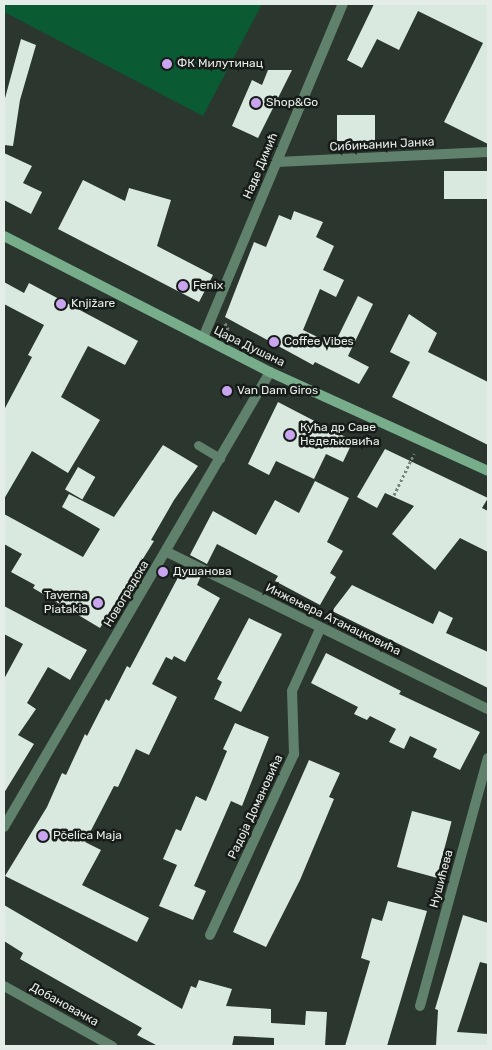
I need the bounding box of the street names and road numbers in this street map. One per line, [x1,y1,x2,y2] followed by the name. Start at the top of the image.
[241,131,281,201] street label: Наде Димић
[329,135,435,155] street label: Сибињанин Јанка
[211,324,287,370] street label: Цара Душана
[102,558,152,630] street label: Новоградска
[263,581,403,659] street label: Инжењера Атанацковића
[225,753,287,861] street label: Радоја Домановића
[427,848,457,910] street label: Нушићева
[27,980,101,1030] street label: Добановачка

